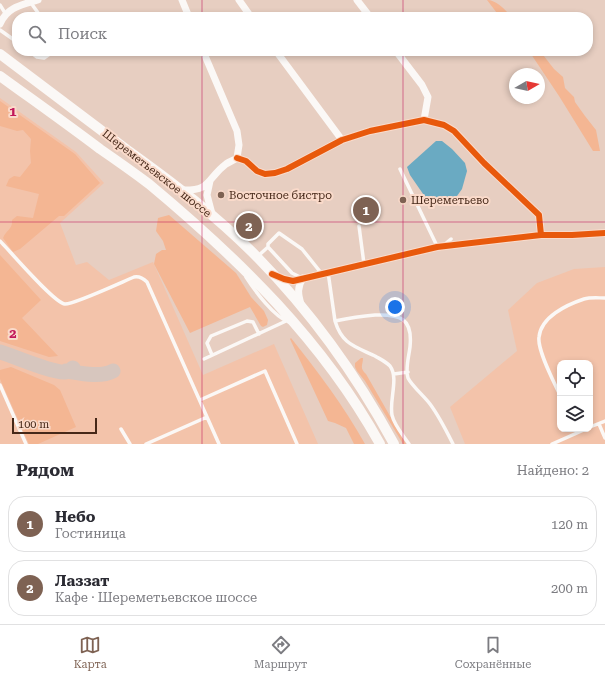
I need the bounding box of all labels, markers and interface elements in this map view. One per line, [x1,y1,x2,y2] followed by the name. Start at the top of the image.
[12,12,593,56] search box
[26,23,48,45] icon: search
[58,25,107,43] text: Поиск
[509,68,545,104] north arrow
[9,104,17,119] text: 1
[100,127,214,220] street label: Шереметьевское шоссе
[229,189,332,202] place label: Восточное бистро
[216,190,226,200] marker: Восточное бистро
[411,194,489,207] place label: Шереметьево
[353,195,379,225] pin: 1
[398,195,408,205] marker: Шереметьево
[236,211,262,241] pin: 2
[385,297,405,317] your location
[9,326,17,341] text: 2
[557,360,593,432] map controls
[557,360,593,396] button: locate
[557,396,593,432] button: layers
[12,416,97,435] scale bar
[18,418,49,431] text: 100 m
[16,460,74,480] text: Рядом
[517,463,589,478] text: Найдено: 2
[55,508,95,526] text: Небо
[26,517,34,532] text: 1
[551,517,588,532] text: 120 m
[55,526,126,541] text: Гостиница
[55,572,109,590] text: Лаззат
[26,581,34,596] text: 2
[551,581,588,596] text: 200 m
[55,590,257,605] text: Кафе · Шереметьевское шоссе
[74,634,107,671] tab: Карта
[254,634,307,671] tab: Маршрут
[455,634,531,671] tab: Сохранённые

